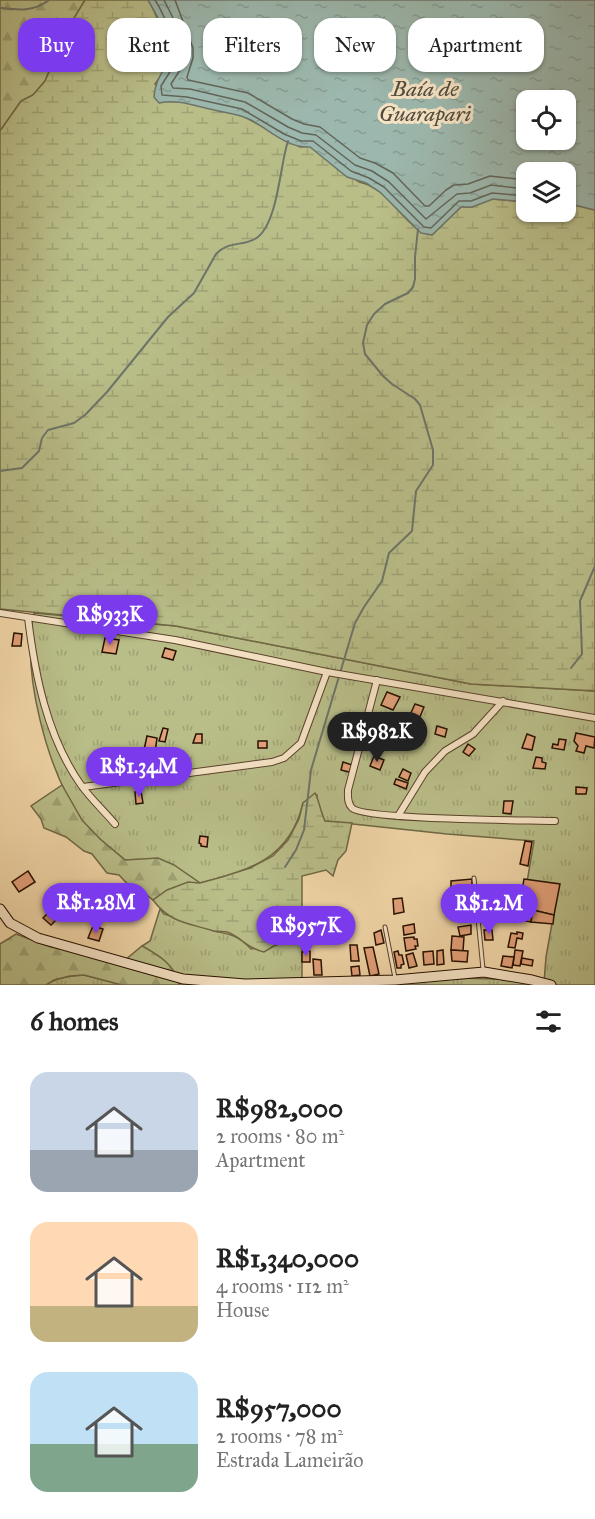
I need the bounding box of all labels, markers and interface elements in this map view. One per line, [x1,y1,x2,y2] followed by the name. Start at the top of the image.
[18,18,95,72] chip: Buy
[107,18,191,72] chip: Rent
[203,18,302,72] chip: Filters
[314,18,396,72] chip: New
[408,18,544,72] chip: Apartment
[379,75,472,127] water label: Baía de Guarapari
[516,90,576,222] map controls
[516,90,576,150] button: locate
[516,162,576,222] button: layers
[61,595,159,646] pin: R$933K
[76,602,144,626] text: R$933K
[328,712,426,763] pin: R$982K
[341,719,413,743] text: R$982K
[84,747,194,798] pin: R$1.34M
[100,754,178,778] text: R$1.34M
[41,883,151,934] pin: R$1.28M
[440,884,538,935] pin: R$1.2M
[56,890,136,914] text: R$1.28M
[455,891,523,915] text: R$1.2M
[257,906,355,957] pin: R$957K
[271,913,341,937] text: R$957K
[30,1005,119,1037] text: 6 homes
[532,1005,565,1038] icon: filters
[216,1092,343,1124] text: R$982,000
[78,1096,150,1168] icon: home
[216,1124,344,1148] text: 2 rooms · 80 m²
[216,1148,305,1172] text: Apartment
[216,1242,359,1274] text: R$1,340,000
[78,1246,150,1318] icon: home
[216,1274,349,1298] text: 4 rooms · 112 m²
[216,1298,270,1322] text: House
[216,1392,342,1424] text: R$957,000
[78,1396,150,1468] icon: home
[216,1424,343,1448] text: 2 rooms · 78 m²
[216,1448,363,1472] text: Estrada Lameirão

